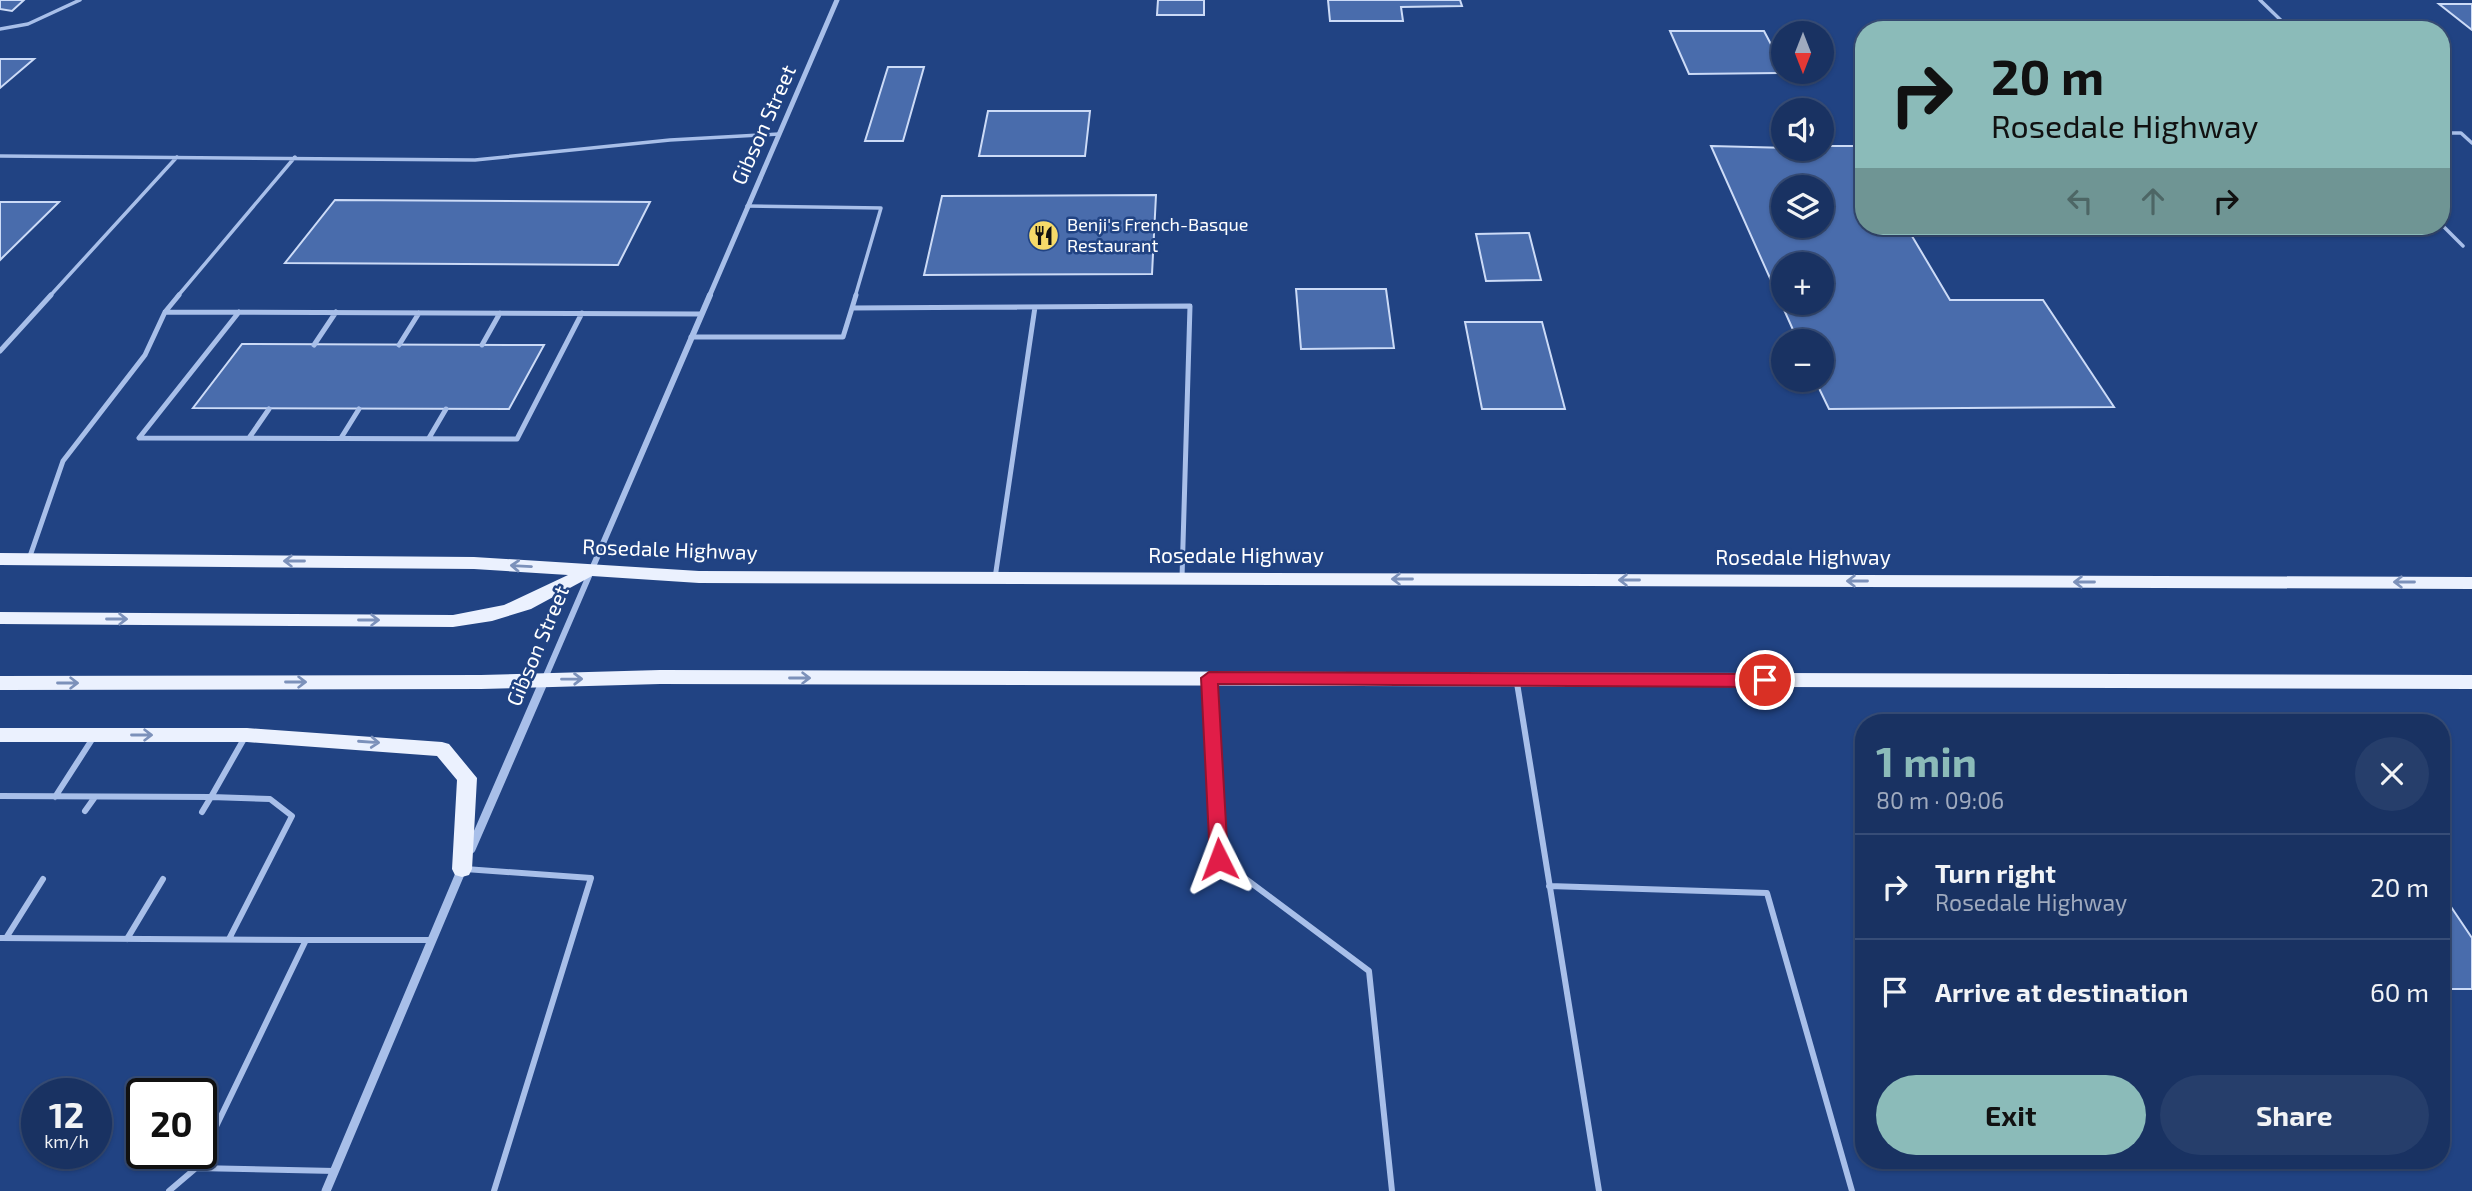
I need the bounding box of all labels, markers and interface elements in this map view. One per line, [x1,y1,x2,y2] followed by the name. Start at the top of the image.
[1771,21,1834,84] north arrow
[1771,21,1834,392] map controls
[1991,46,2104,105] text: 20 m
[1876,49,1967,140] icon: right
[725,61,800,188] street label: Gibson Street
[1771,98,1834,161] button: sound
[1991,106,2259,144] text: Rosedale Highway
[1771,175,1834,238] button: layers
[2061,182,2099,220] icon: left
[2134,182,2172,220] icon: ahead
[2207,182,2245,220] icon: right
[1067,213,1248,256] place label: Benji's French-Basque Restaurant
[1027,218,1061,252] restaurant icon: Benji's French-Basque Restaurant
[1771,252,1834,315] button: +
[1771,329,1834,392] button: −
[582,533,758,564] street label: Rosedale Highway
[1148,542,1324,567] street label: Rosedale Highway
[1715,544,1891,569] street label: Rosedale Highway
[283,554,306,568] one-way arrow
[510,559,533,572] one-way arrow
[1390,572,1413,586] one-way arrow
[1618,573,1641,587] one-way arrow
[1845,574,1868,588] one-way arrow
[2073,575,2096,589] one-way arrow
[2393,575,2416,589] one-way arrow
[500,582,573,709] street label: Gibson Street
[105,612,128,626] one-way arrow
[357,614,380,627] one-way arrow
[1735,650,1795,710] pin
[1746,661,1784,699] icon: arrive
[788,671,811,685] one-way arrow
[560,672,583,686] one-way arrow
[284,675,307,689] one-way arrow
[56,676,79,690] one-way arrow
[130,728,153,742] one-way arrow
[1876,735,1977,785] text: 1 min
[357,736,380,749] one-way arrow
[2355,737,2429,811] button: close
[1876,786,2004,814] text: 80 m · 09:06
[1182,822,1256,896] position arrow
[1935,857,2056,888] text: Turn right
[1876,868,1914,906] icon: right
[2370,871,2429,902] text: 20 m
[1935,888,2127,916] text: Rosedale Highway
[1876,973,1914,1011] icon: arrive
[1935,976,2188,1007] text: Arrive at destination
[2370,976,2429,1007] text: 60 m
[1876,1075,2146,1155] button: Exit
[2160,1075,2429,1155] button: Share
[126,1078,217,1169] speed limit sign: 20
[49,1093,84,1135] text: 12
[44,1130,89,1152] text: km/h

